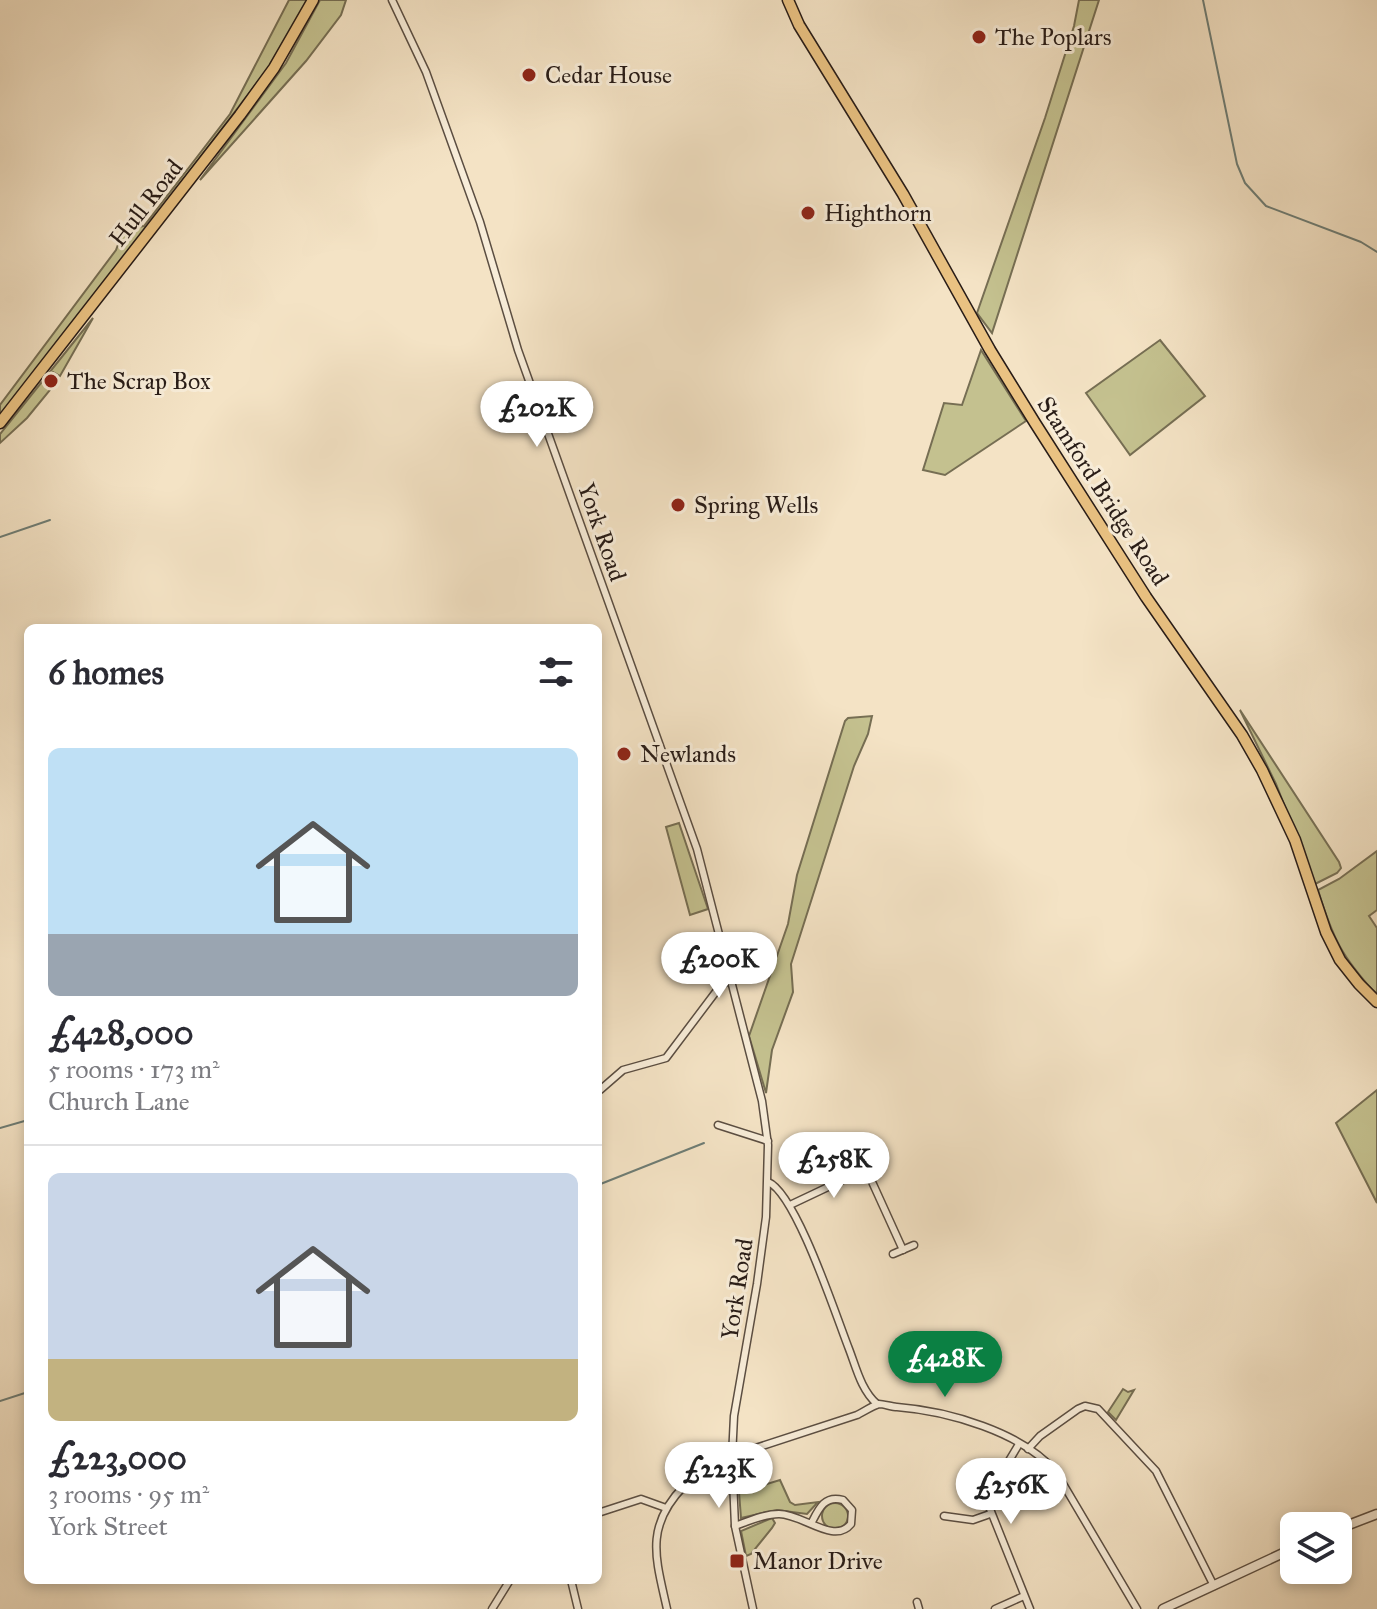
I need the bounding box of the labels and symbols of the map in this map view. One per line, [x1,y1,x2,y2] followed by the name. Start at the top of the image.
[995,22,1112,52] place label: The Poplars
[970,28,988,46] marker: The Poplars
[545,60,672,90] place label: Cedar House
[520,66,538,84] marker: Cedar House
[103,153,189,253] street label: Hull Road
[824,198,932,228] place label: Highthorn
[799,204,817,222] marker: Highthorn
[67,366,211,396] place label: The Scrap Box
[42,372,60,390] marker: The Scrap Box
[481,381,593,449] pin: £202K
[1031,391,1175,591] street label: Stamford Bridge Road
[571,479,633,585] street label: York Road
[694,490,818,520] place label: Spring Wells
[669,496,687,514] marker: Spring Wells
[640,739,736,769] place label: Newlands
[615,745,633,763] marker: Newlands
[663,932,775,1000] pin: £200K
[778,1132,890,1200] pin: £258K
[714,1236,760,1342] street label: York Road
[889,1331,1001,1399] pin: £428K
[663,1442,775,1510] pin: £223K
[955,1458,1067,1526] pin: £256K
[753,1546,883,1576] place label: Manor Drive
[728,1552,746,1570] marker: Manor Drive

